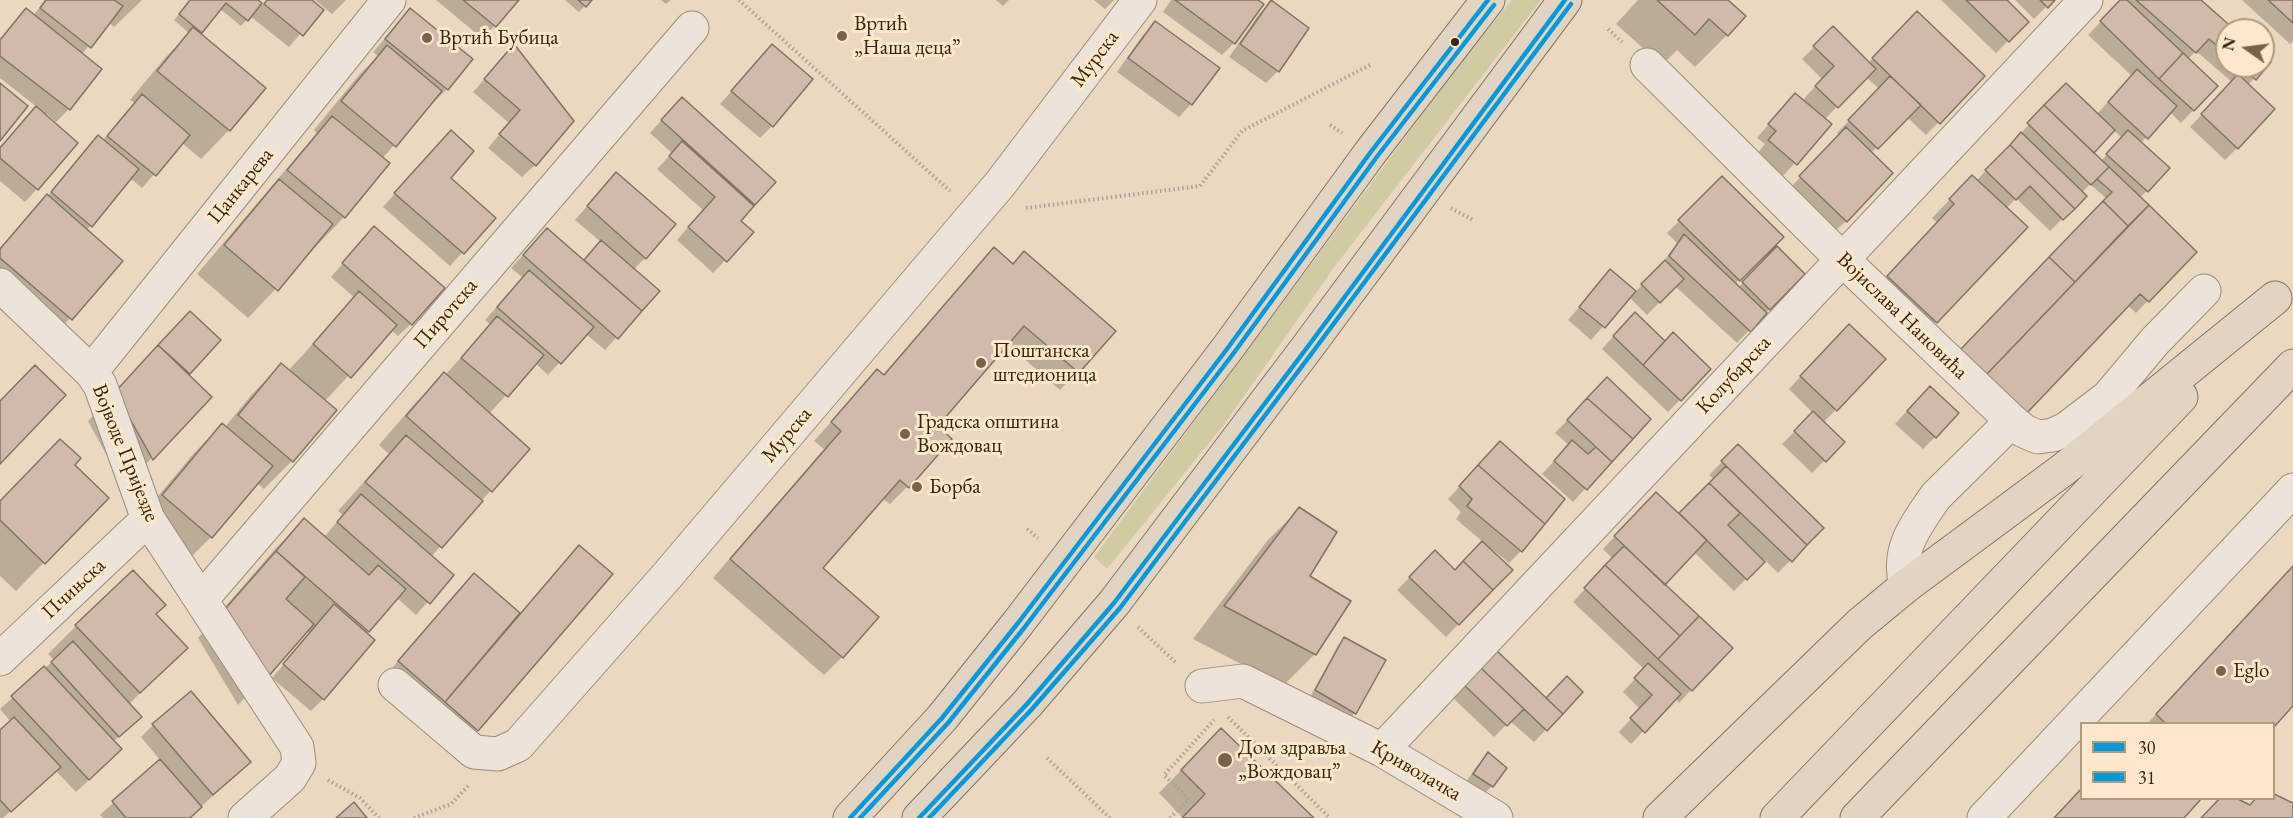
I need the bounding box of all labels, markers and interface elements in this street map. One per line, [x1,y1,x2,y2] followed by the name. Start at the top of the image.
[854,11,960,61] place label: Вртић „Наша деца”
[2215,18,2275,78] north arrow
[439,25,559,51] place label: Вртић Бубица
[1066,26,1124,92] street label: Мурска
[835,29,849,43] marker: Вртић „Наша деца”
[420,31,434,45] marker: Вртић Бубица
[2217,35,2241,53] text: N
[1449,36,1461,48] unlabelled marker
[203,143,279,229] street label: Цанкарева
[1831,247,1973,385] street label: Војислава Нановића
[409,274,483,354] street label: Пиротска
[1691,331,1777,419] street label: Колубарска
[993,338,1097,388] place label: Поштанска штедионица
[974,356,988,370] marker: Поштанска штедионица
[86,381,164,525] street label: Војводе Пријезде
[757,402,817,468] street label: Мурска
[917,409,1059,459] place label: Градска општина Вождовац
[898,427,912,441] marker: Градска општина Вождовац
[929,474,981,500] place label: Борба
[910,480,924,494] marker: Борба
[37,553,111,625] street label: Пчињска
[2233,658,2269,684] place label: Eglo
[2214,664,2228,678] marker: Eglo
[2080,722,2275,800] legend
[1238,735,1346,785] place label: Дом здравља „Вождовац”
[1366,735,1466,807] street label: Криволачка
[2138,736,2155,759] text: 30
[1216,751,1234,769] marker: Дом здравља „Вождовац”
[2138,766,2155,789] text: 31

